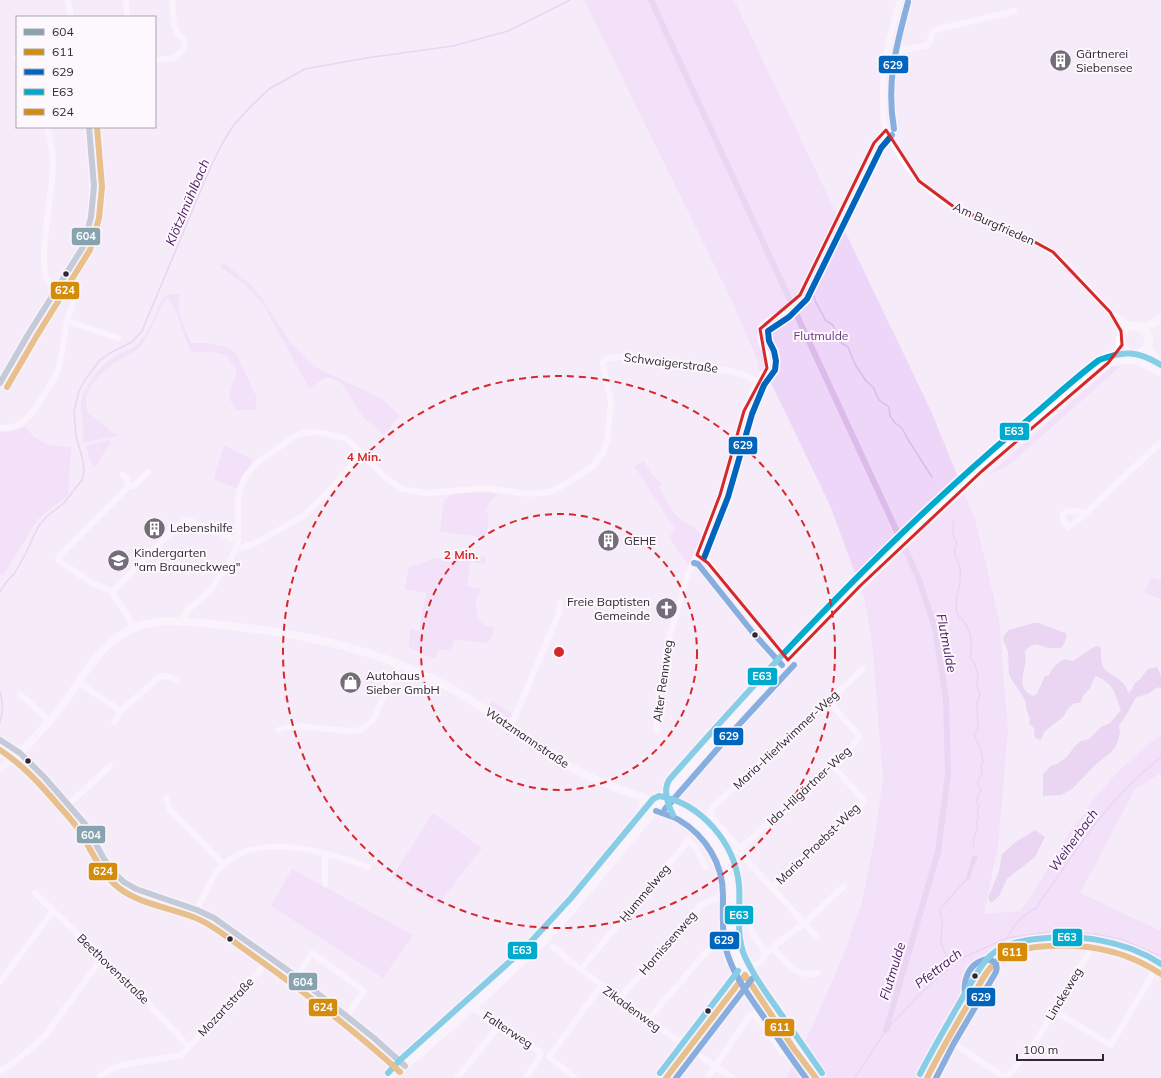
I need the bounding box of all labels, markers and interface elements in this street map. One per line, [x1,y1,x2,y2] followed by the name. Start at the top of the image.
[16,16,156,128] legend
[52,24,74,39] text: 604
[52,44,74,59] text: 611
[1076,46,1133,75] place label: Gärtnerei Siebensee
[1047,48,1073,74] building icon: Gärtnerei Siebensee
[878,55,909,74] line badge: 629
[883,58,903,72] text: 629
[52,64,74,79] text: 629
[52,84,73,99] text: E63
[52,104,74,119] text: 624
[162,156,212,248] water label: Klötzlmühlbach
[951,199,1037,248] street label: Am Burgfrieden
[71,227,101,246] line badge: 604
[76,229,96,243] text: 604
[61,269,71,279] unlabelled marker
[50,281,80,300] line badge: 624
[55,283,75,297] text: 624
[794,328,848,343] park label: Flutmulde
[623,349,719,376] street label: Schwaigerstraße
[999,422,1030,441] line badge: E63
[1004,424,1024,438] text: E63
[728,436,758,455] line badge: 629
[733,438,753,452] text: 629
[347,449,381,464] text: 4 Min.
[142,515,168,541] building icon: Lebenshilfe
[170,520,233,535] place label: Lebenshilfe
[595,528,621,554] building icon: GEHE
[624,533,656,548] place label: GEHE
[134,545,240,574] place label: Kindergarten "am Brauneckweg"
[105,547,131,573] school or university icon: Kindergarten "am Brauneckweg"
[444,547,478,562] text: 2 Min.
[567,594,650,623] place label: Freie Baptisten Gemeinde
[653,596,679,622] church icon: Freie Baptisten Gemeinde
[933,612,961,674] water label: Flutmulde
[750,630,760,640] unlabelled marker
[649,639,676,723] street label: Alter Rennweg
[552,645,566,659] centre of rings
[747,667,778,686] line badge: E63
[366,668,440,697] place label: Autohaus Sieber GmbH
[752,669,772,683] text: E63
[338,670,364,696] shop icon: Autohaus Sieber GmbH
[730,687,842,792] street label: Maria-Hierlwimmer-Weg
[483,704,572,771] street label: Watzmannstraße
[713,727,744,746] line badge: 629
[719,729,739,743] text: 629
[764,743,854,828] street label: Ida-Hilgärtner-Weg
[23,756,33,766] unlabelled marker
[773,800,863,887] street label: Maria-Proebst-Weg
[1045,806,1101,874] water label: Weiherbach
[76,825,106,844] line badge: 604
[81,828,101,842] text: 604
[616,861,673,925] street label: Hummelweg
[88,862,118,881] line badge: 624
[93,864,113,878] text: 624
[724,905,754,925] line badge: E63
[636,908,699,978] street label: Hornissenweg
[729,908,749,922] text: E63
[1052,928,1083,947] line badge: E63
[74,930,153,1007] street label: Beethovenstraße
[1057,930,1077,944] text: E63
[709,931,740,950] line badge: 629
[714,933,734,947] text: 629
[225,934,235,944] unlabelled marker
[876,940,908,1002] water label: Flutmulde
[507,941,538,960] line badge: E63
[997,942,1028,962] line badge: 611
[512,943,532,957] text: E63
[911,945,965,991] water label: Pfettrach
[1002,945,1022,959] text: 611
[1042,965,1085,1023] street label: Linckeweg
[970,971,980,981] unlabelled marker
[288,972,318,991] line badge: 604
[195,974,257,1039] street label: Mozartstraße
[293,975,313,989] text: 604
[600,983,664,1035] street label: Zikadenweg
[966,987,996,1007] line badge: 629
[971,990,991,1004] text: 629
[308,998,338,1017] line badge: 624
[313,1000,333,1014] text: 624
[703,1006,713,1016] unlabelled marker
[481,1008,536,1051] street label: Falterweg
[764,1018,795,1037] line badge: 611
[770,1020,790,1034] text: 611
[1017,1036,1103,1062] scale bar
[1023,1042,1058,1057] text: 100 m

